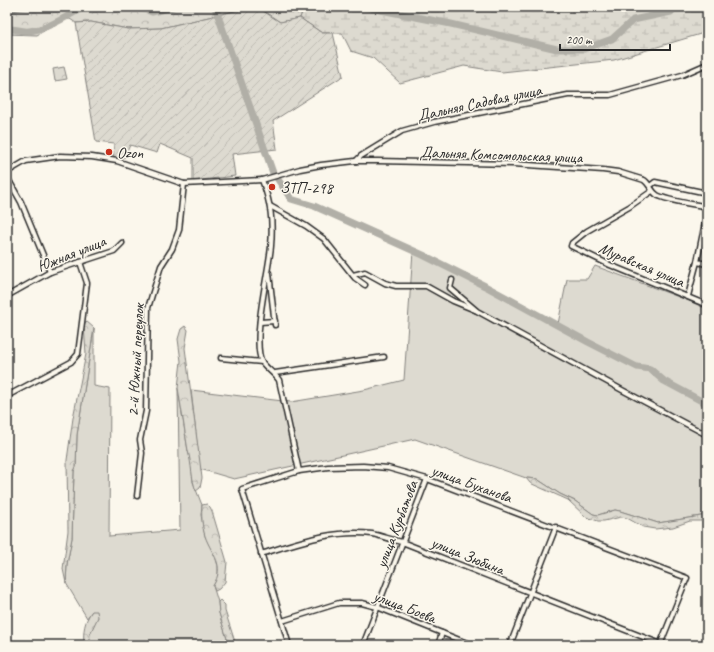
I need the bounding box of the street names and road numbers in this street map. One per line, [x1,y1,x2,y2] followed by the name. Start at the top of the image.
[415,80,544,126] street label: Дальняя Садовая улица
[419,142,584,168] street label: Дальняя Комсомольская улица
[34,231,110,277] street label: Южная улица
[596,238,688,292] street label: Муравская улица
[123,301,149,417] street label: 2-й Южный переулок
[428,460,515,508] street label: улица Буханова
[371,477,423,572] street label: улица Курбатова
[427,532,508,580] street label: улица Зюбина
[370,586,440,628] street label: улица Боева

